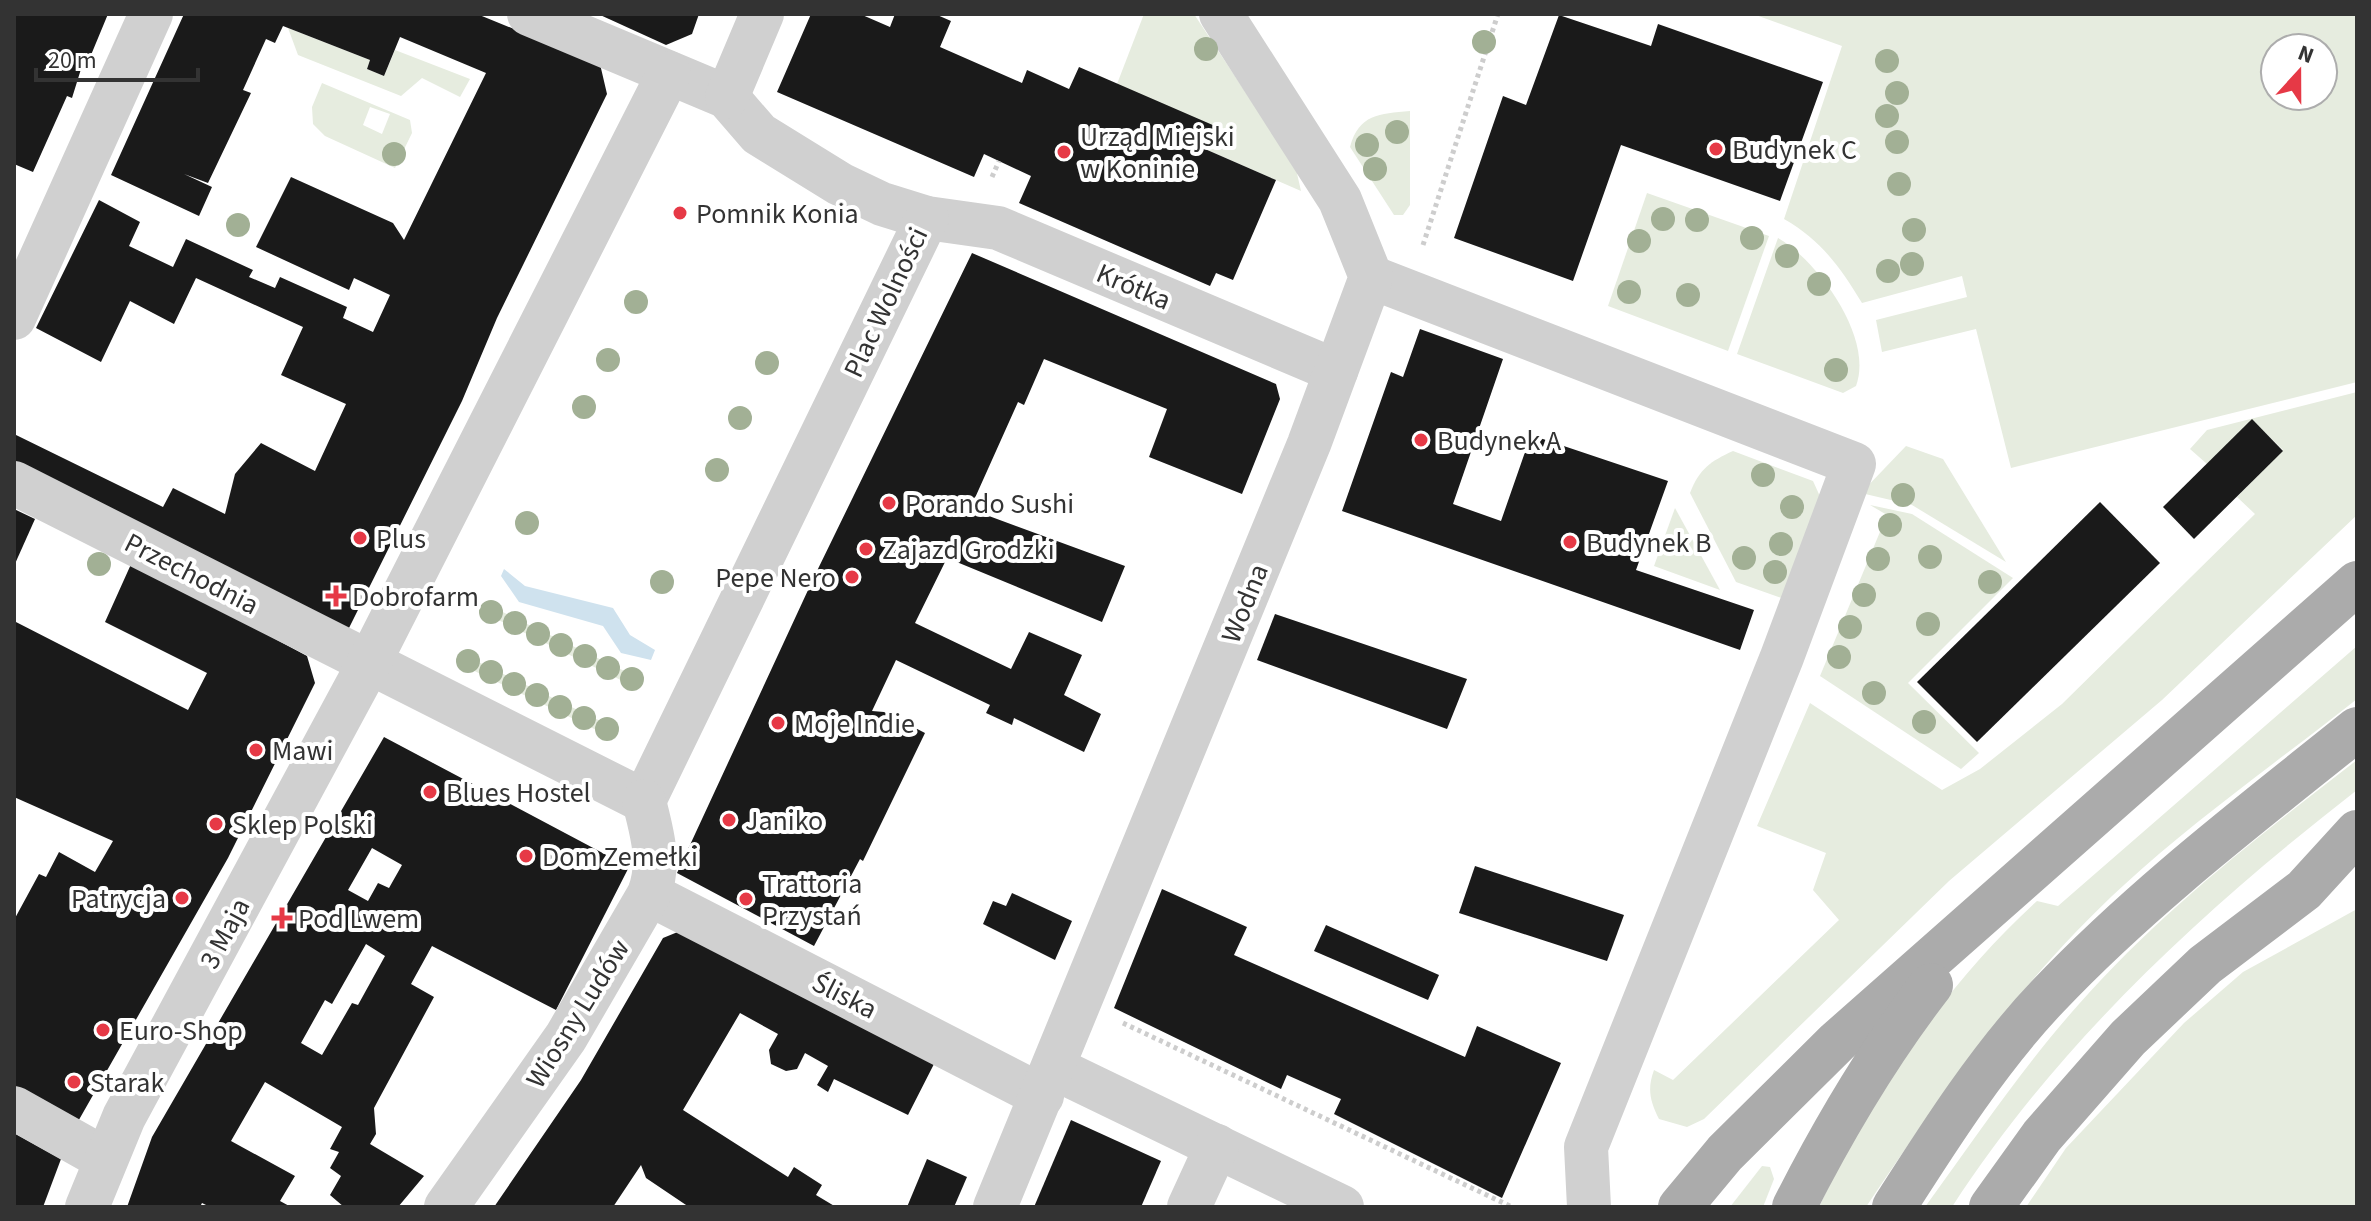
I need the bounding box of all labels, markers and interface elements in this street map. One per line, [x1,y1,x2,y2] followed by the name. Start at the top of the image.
[36,32,198,82] scale bar
[2259,32,2339,112] north arrow
[2293,37,2318,72] text: N
[48,43,97,78] text: 20 m
[1080,117,1235,189] place label: Urząd Miejski w Koninie
[1732,130,1857,170] place label: Budynek C
[1707,140,1725,158] marker: Budynek C
[1055,143,1073,161] marker: Urząd Miejski w Koninie
[696,194,859,234] place label: Pomnik Konia
[671,204,689,222] marker: Pomnik Konia
[834,221,938,384] street label: Plac Wolności
[1090,253,1177,320] street label: Krótka
[1437,421,1562,461] place label: Budynek A
[1412,431,1430,449] marker: Budynek A
[905,484,1074,524] place label: Porando Sushi
[880,494,898,512] marker: Porando Sushi
[376,519,426,559] place label: Plus
[117,523,266,625] street label: Przechodnia
[1586,523,1711,563] place label: Budynek B
[351,529,369,547] marker: Plus
[882,530,1055,570] place label: Zajazd Grodzki
[1561,533,1579,551] marker: Budynek B
[857,540,875,558] marker: Zajazd Grodzki
[715,558,836,598] place label: Pepe Nero
[1211,558,1279,649] street label: Wodna
[843,568,861,586] marker: Pepe Nero
[352,577,479,617] place label: Dobrofarm
[327,587,345,605] marker: Dobrofarm
[794,704,915,744] place label: Moje Indie
[769,714,787,732] marker: Moje Indie
[272,731,334,771] place label: Mawi
[247,741,265,759] marker: Mawi
[446,773,591,813] place label: Blues Hostel
[421,783,439,801] marker: Blues Hostel
[745,801,823,841] place label: Janiko
[232,805,373,845] place label: Sklep Polski
[720,811,738,829] marker: Janiko
[207,815,225,833] marker: Sklep Polski
[542,837,698,877] place label: Dom Zemełki
[517,847,535,865] marker: Dom Zemełki
[762,864,862,936] place label: Trattoria Przystań
[71,879,166,919] place label: Patrycja
[173,889,191,907] marker: Patrycja
[737,890,755,908] marker: Trattoria Przystań
[190,891,260,976] street label: 3 Maja
[298,899,419,939] place label: Pod Lwem
[273,909,291,927] marker: Pod Lwem
[516,931,640,1096] street label: Wiosny Ludów
[805,963,884,1029] street label: Śliska
[119,1011,243,1051] place label: Euro-Shop
[94,1021,112,1039] marker: Euro-Shop
[90,1063,164,1103] place label: Starak
[65,1073,83,1091] marker: Starak

